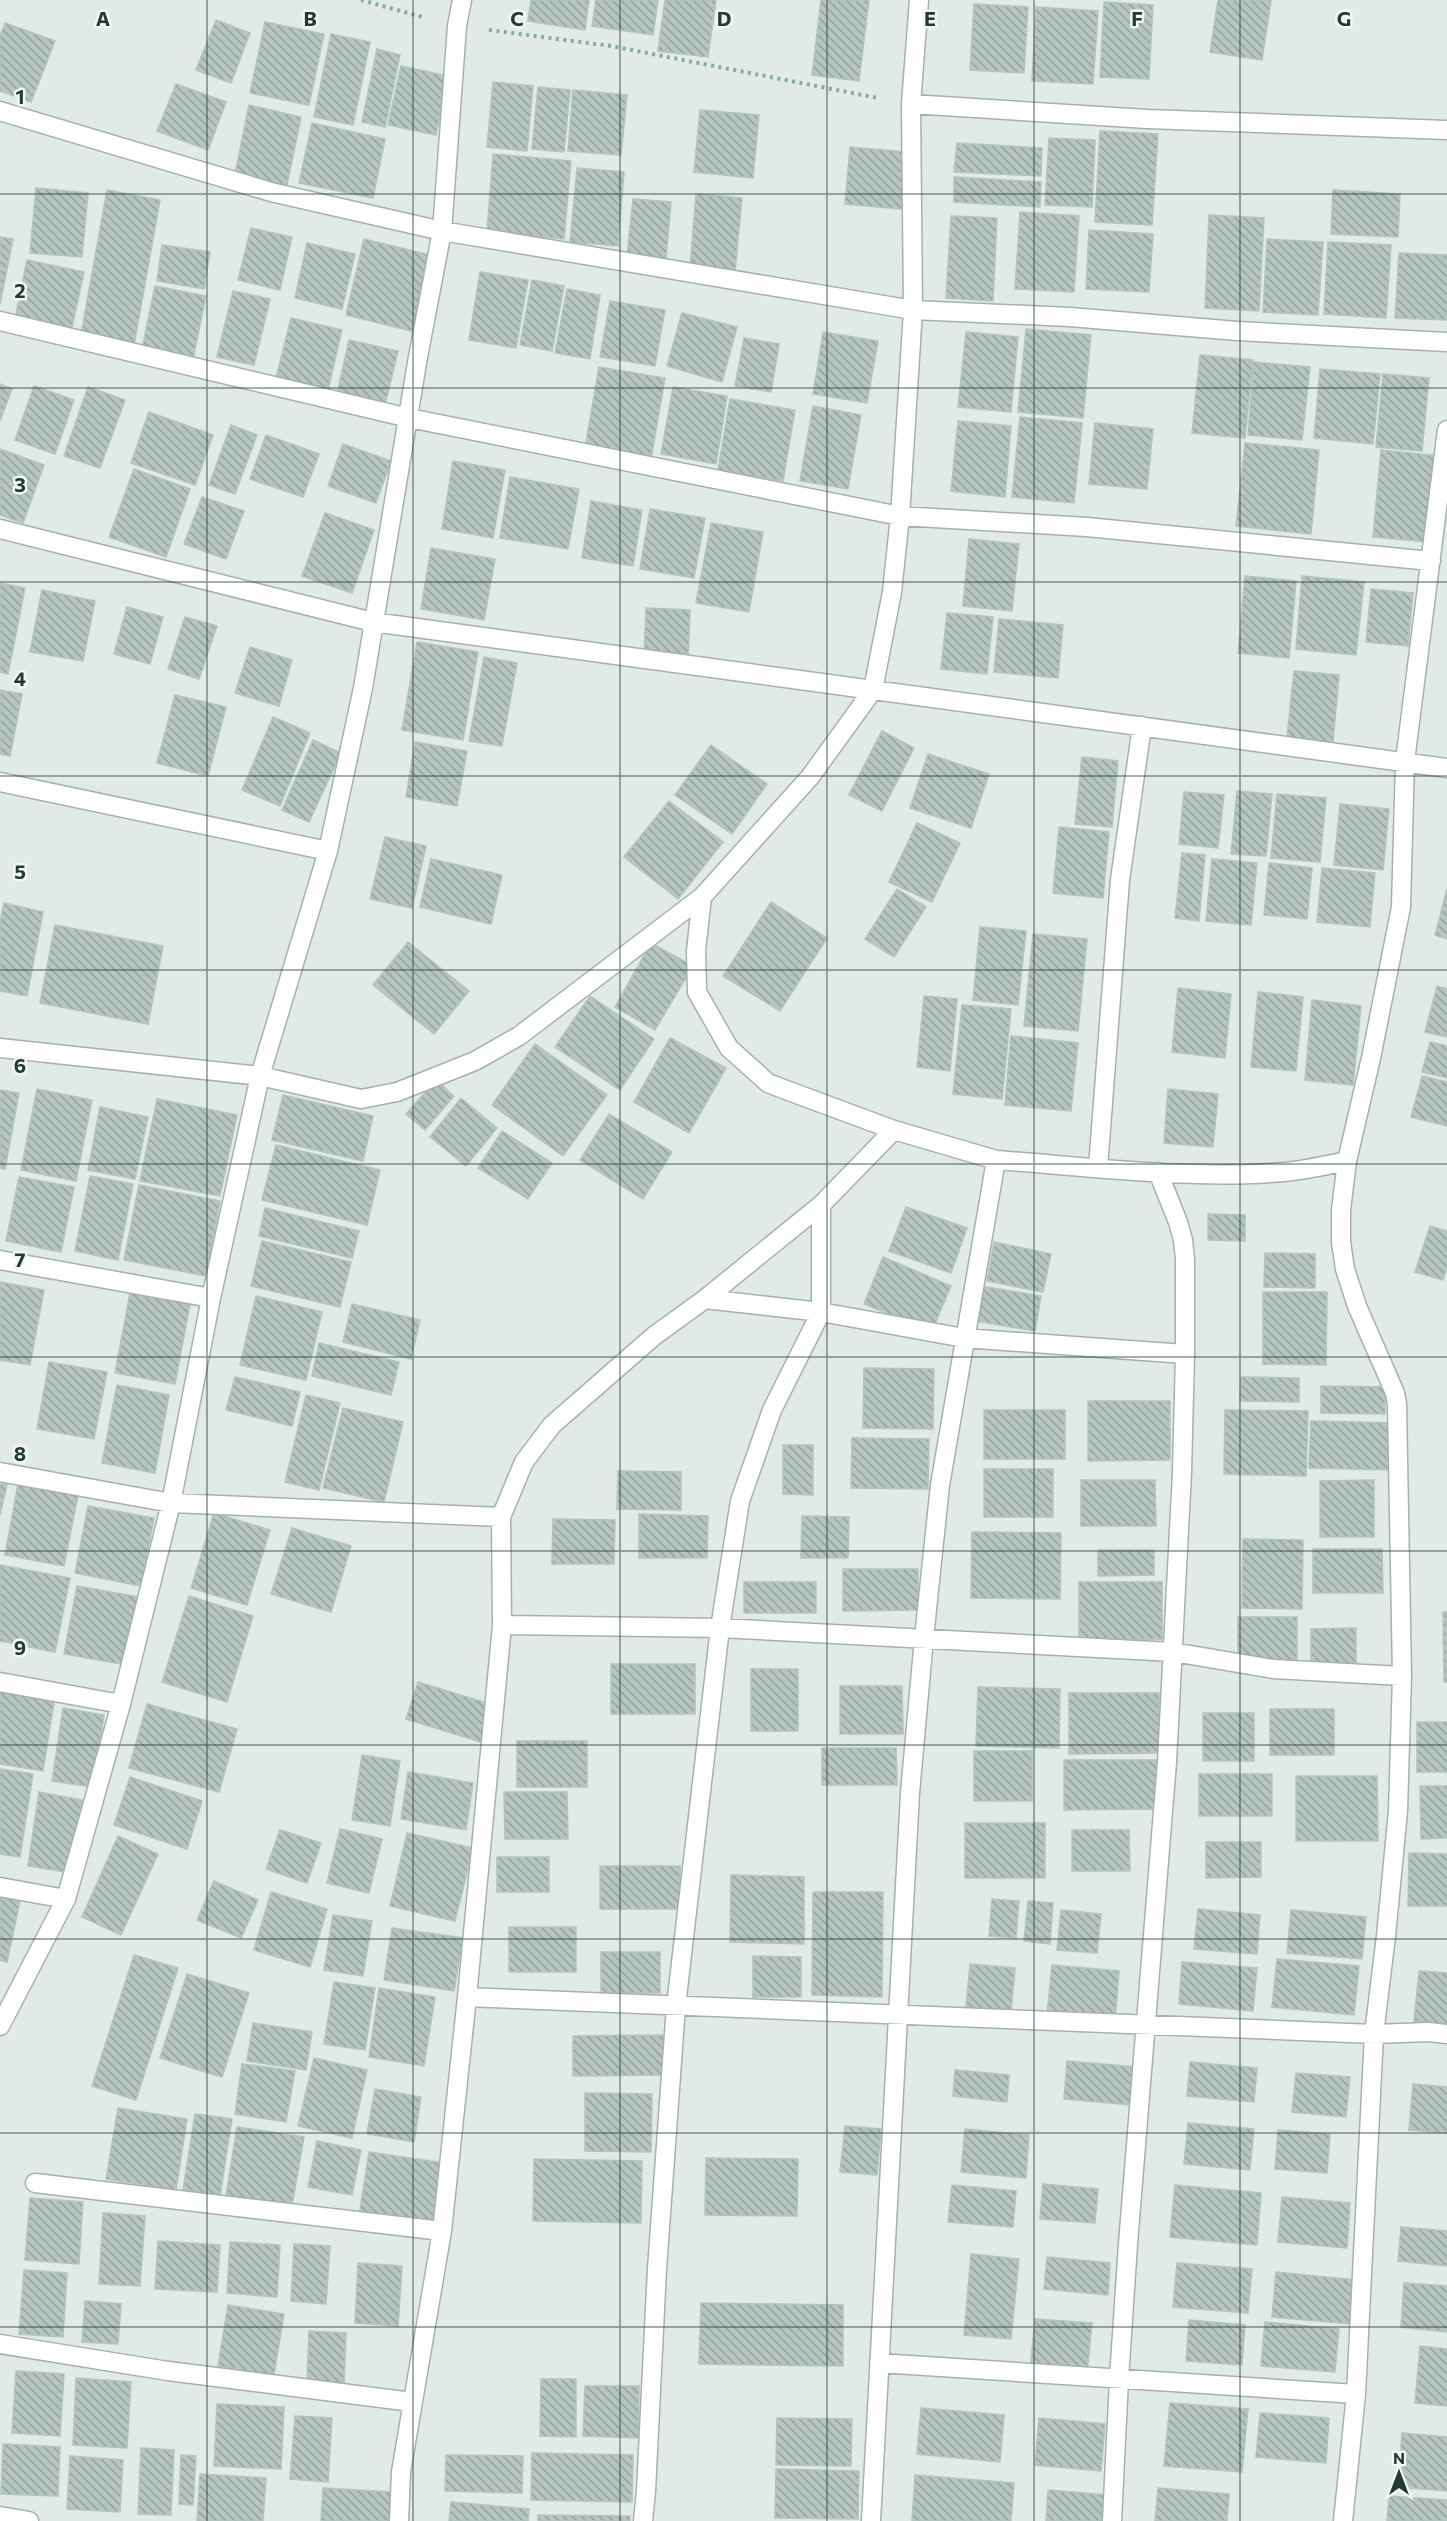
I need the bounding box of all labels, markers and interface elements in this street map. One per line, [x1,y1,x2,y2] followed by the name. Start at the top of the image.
[96,6,110,30] text: A
[303,6,317,30] text: B
[510,6,524,30] text: C
[717,6,731,30] text: D
[924,6,936,30] text: E
[1131,6,1143,30] text: F
[1337,6,1351,30] text: G
[15,84,25,108] text: 1
[14,278,26,302] text: 2
[14,472,26,496] text: 3
[14,666,26,690] text: 4
[14,859,26,883] text: 5
[14,1053,26,1077] text: 6
[15,1247,26,1271] text: 7
[14,1441,26,1465] text: 8
[14,1635,26,1659] text: 9
[1369,2443,1429,2503] north arrow
[1393,2448,1405,2467] text: N

